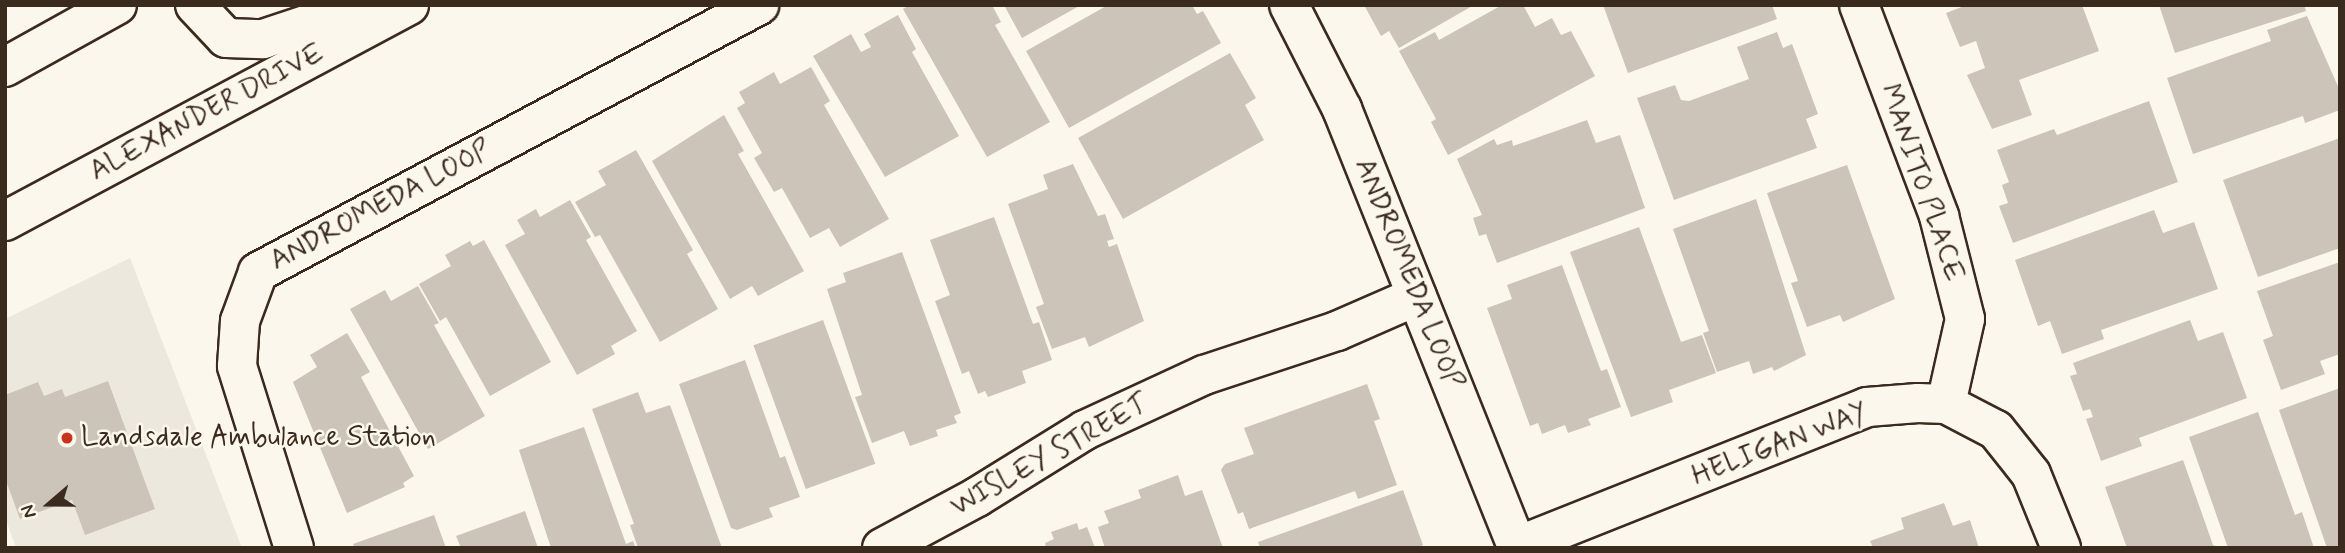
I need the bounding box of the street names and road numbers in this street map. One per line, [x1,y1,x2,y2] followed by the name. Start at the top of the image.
[84,37,330,189] street label: ALEXANDER DRIVE
[1872,80,1970,286] street label: MANITO PLACE
[264,133,498,279] street label: ANDROMEDA LOOP
[1346,153,1470,395] street label: ANDROMEDA LOOP
[945,387,1155,525] street label: WISLEY STREET
[1687,396,1873,494] street label: HELIGAN WAY

